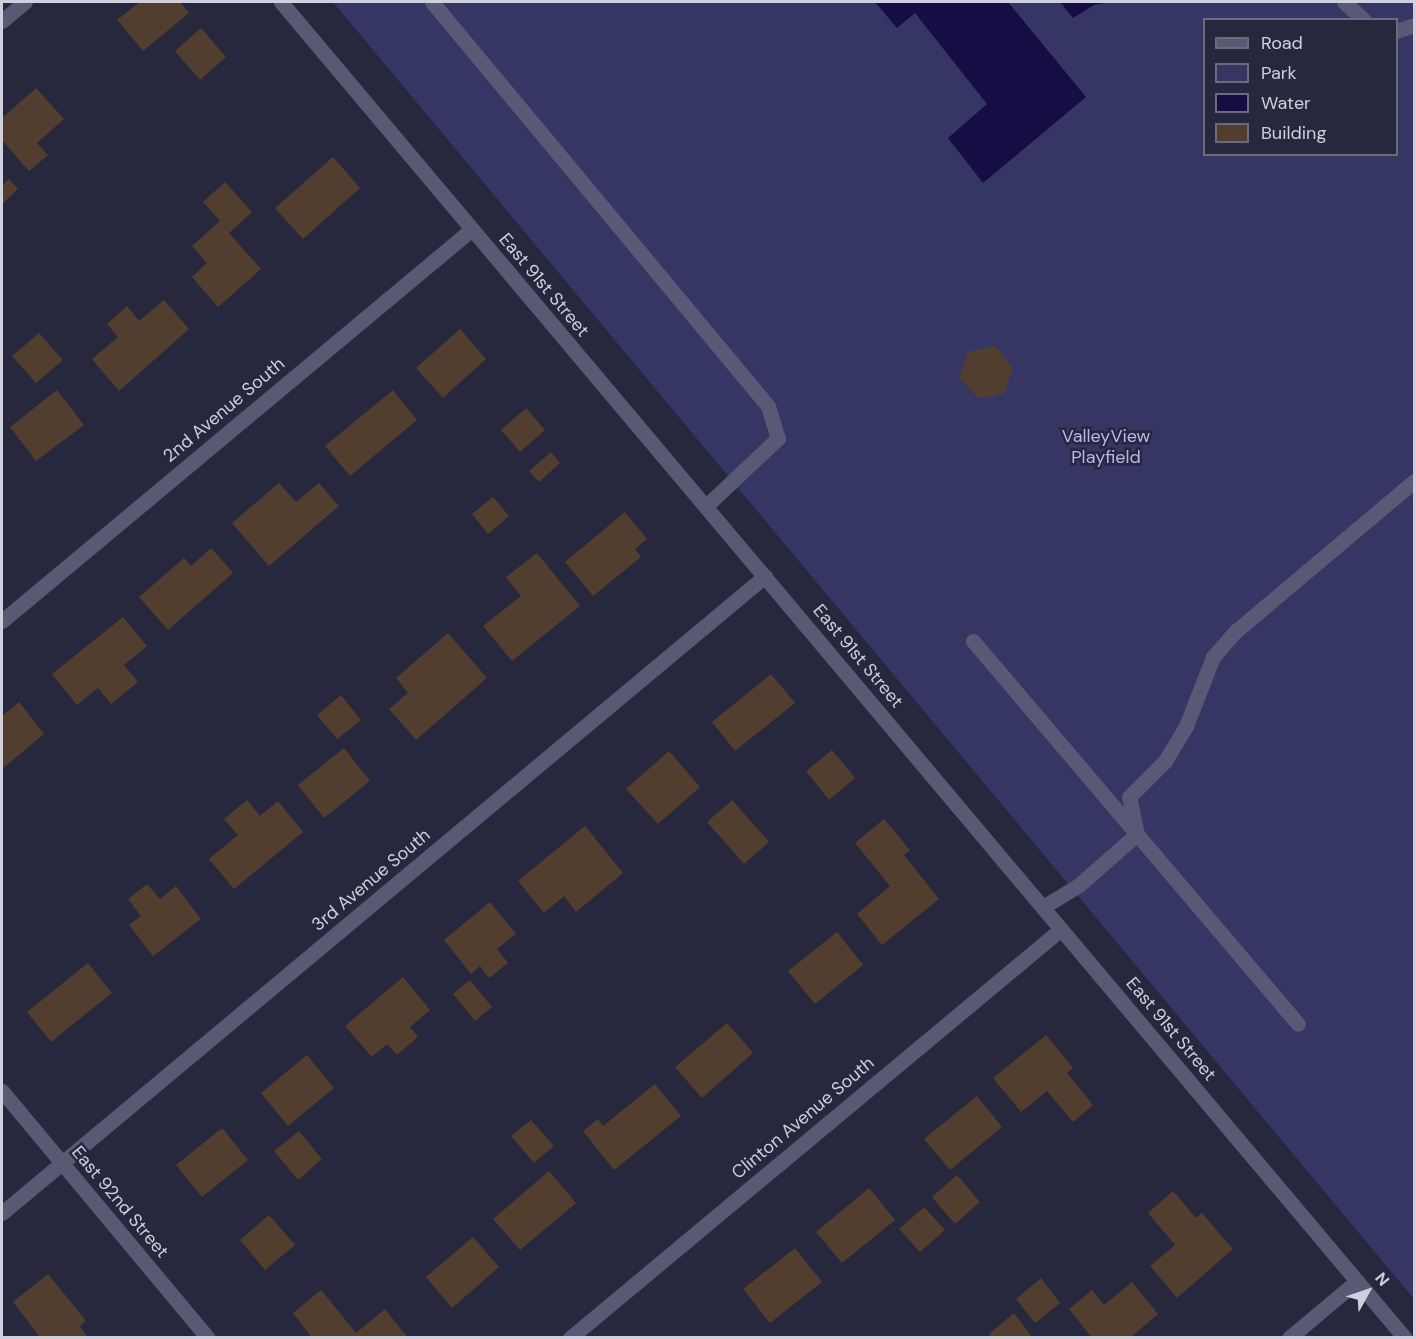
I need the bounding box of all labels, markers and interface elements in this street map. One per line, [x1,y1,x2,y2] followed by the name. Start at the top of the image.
[1203,18,1398,156] legend
[1261,31,1303,55] text: Road
[1261,61,1297,85] text: Park
[1261,91,1311,115] text: Water
[1261,121,1326,145] text: Building
[494,229,594,341] street label: East 91st Street
[159,353,289,467] street label: 2nd Avenue South
[1062,426,1150,468] park label: ValleyView Playfield
[808,600,908,712] street label: East 91st Street
[307,824,435,936] street label: 3rd Avenue South
[1121,973,1221,1085] street label: East 91st Street
[728,1052,878,1184] street label: Clinton Avenue South
[67,1142,173,1262] street label: East 92nd Street
[1338,1261,1398,1321] north arrow
[1370,1268,1394,1290] text: N

